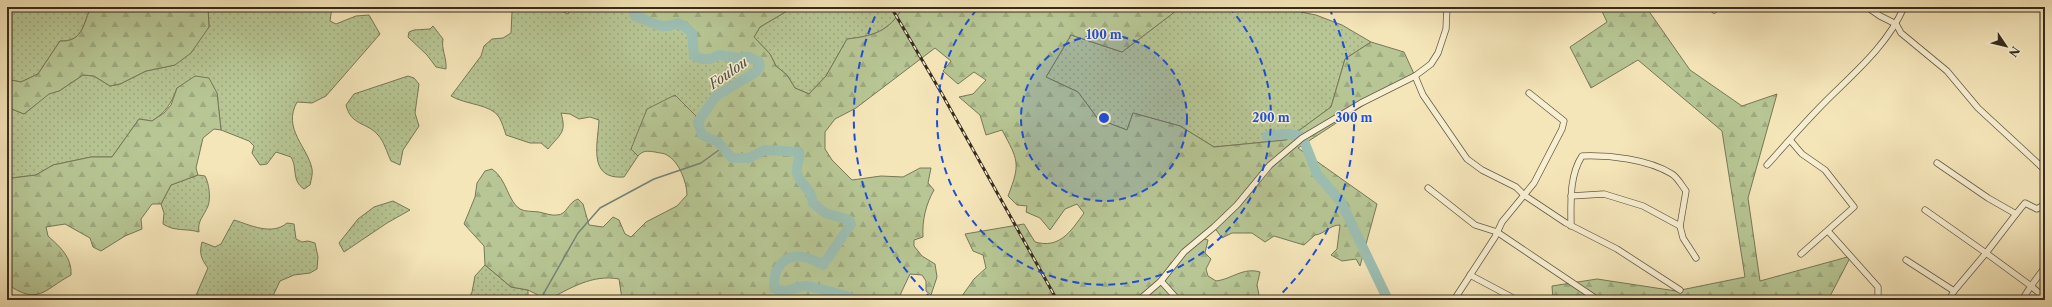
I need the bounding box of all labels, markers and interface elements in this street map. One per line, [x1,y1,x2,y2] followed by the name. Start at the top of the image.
[1986,26,2026,66] north arrow
[1086,27,1122,42] text: 100 m
[2005,44,2023,60] text: N
[704,53,752,93] water label: Foulou
[1252,110,1290,125] text: 200 m
[1335,110,1373,125] text: 300 m
[1097,111,1111,125] centre of rings

